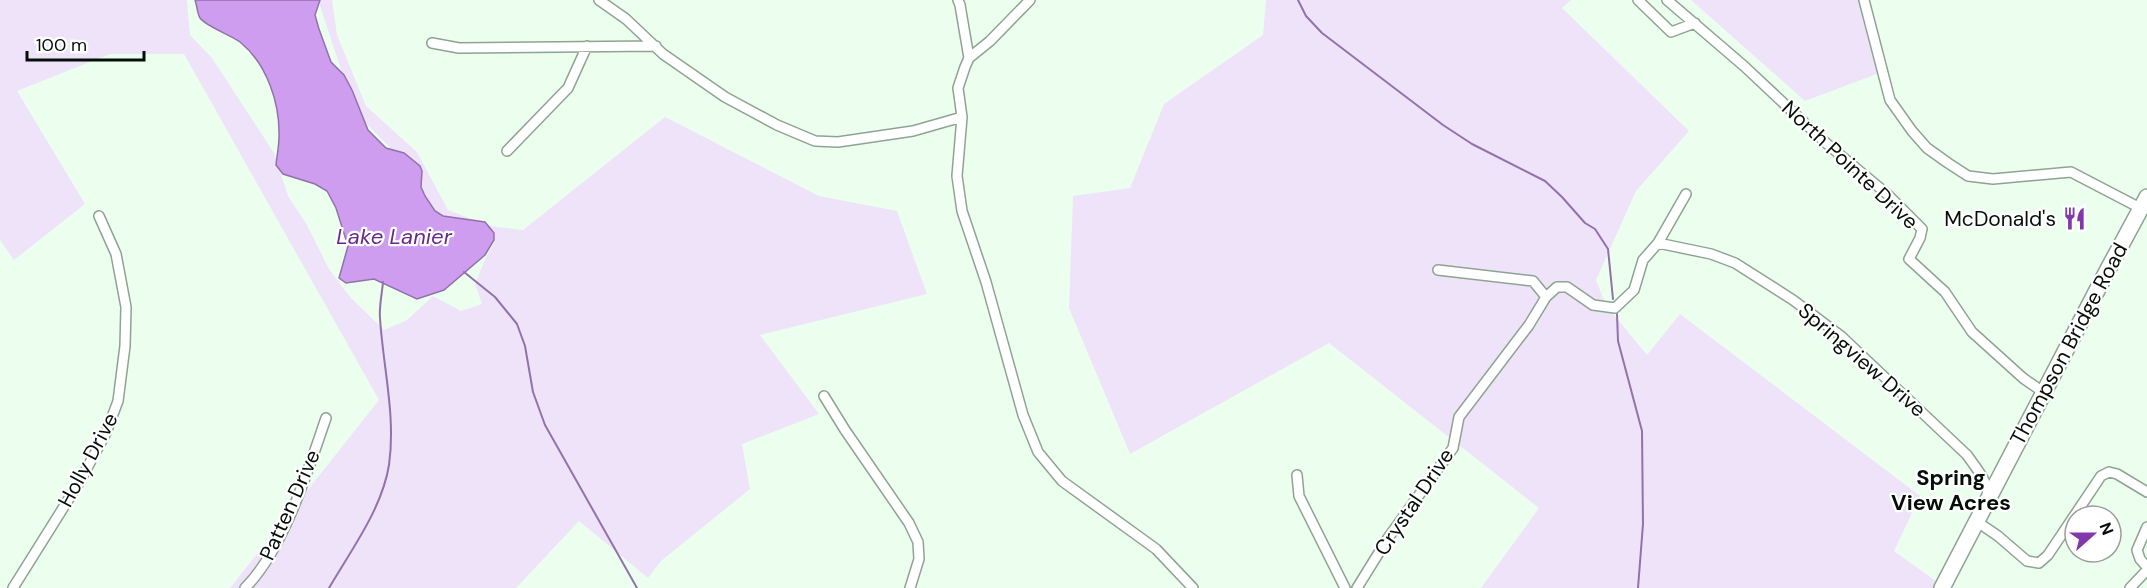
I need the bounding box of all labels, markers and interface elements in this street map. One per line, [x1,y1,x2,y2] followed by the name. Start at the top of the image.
[27,24,144,62] scale bar
[36,33,87,57] text: 100 m
[1776,94,1924,236] street label: North Pointe Drive
[1944,205,2056,233] place label: McDonald's
[2061,206,2087,232] restaurant icon: McDonald's
[336,222,453,251] water label: Lake Lanier
[2004,238,2134,450] street label: Thompson Bridge Road
[1792,297,1932,423] street label: Springview Drive
[51,408,125,512] street label: Holly Drive
[1368,443,1460,561] street label: Crystal Drive
[253,445,327,565] street label: Patten Drive
[1891,463,2011,517] district label: Spring View Acres
[2063,504,2123,564] north arrow
[2095,520,2118,538] text: N

